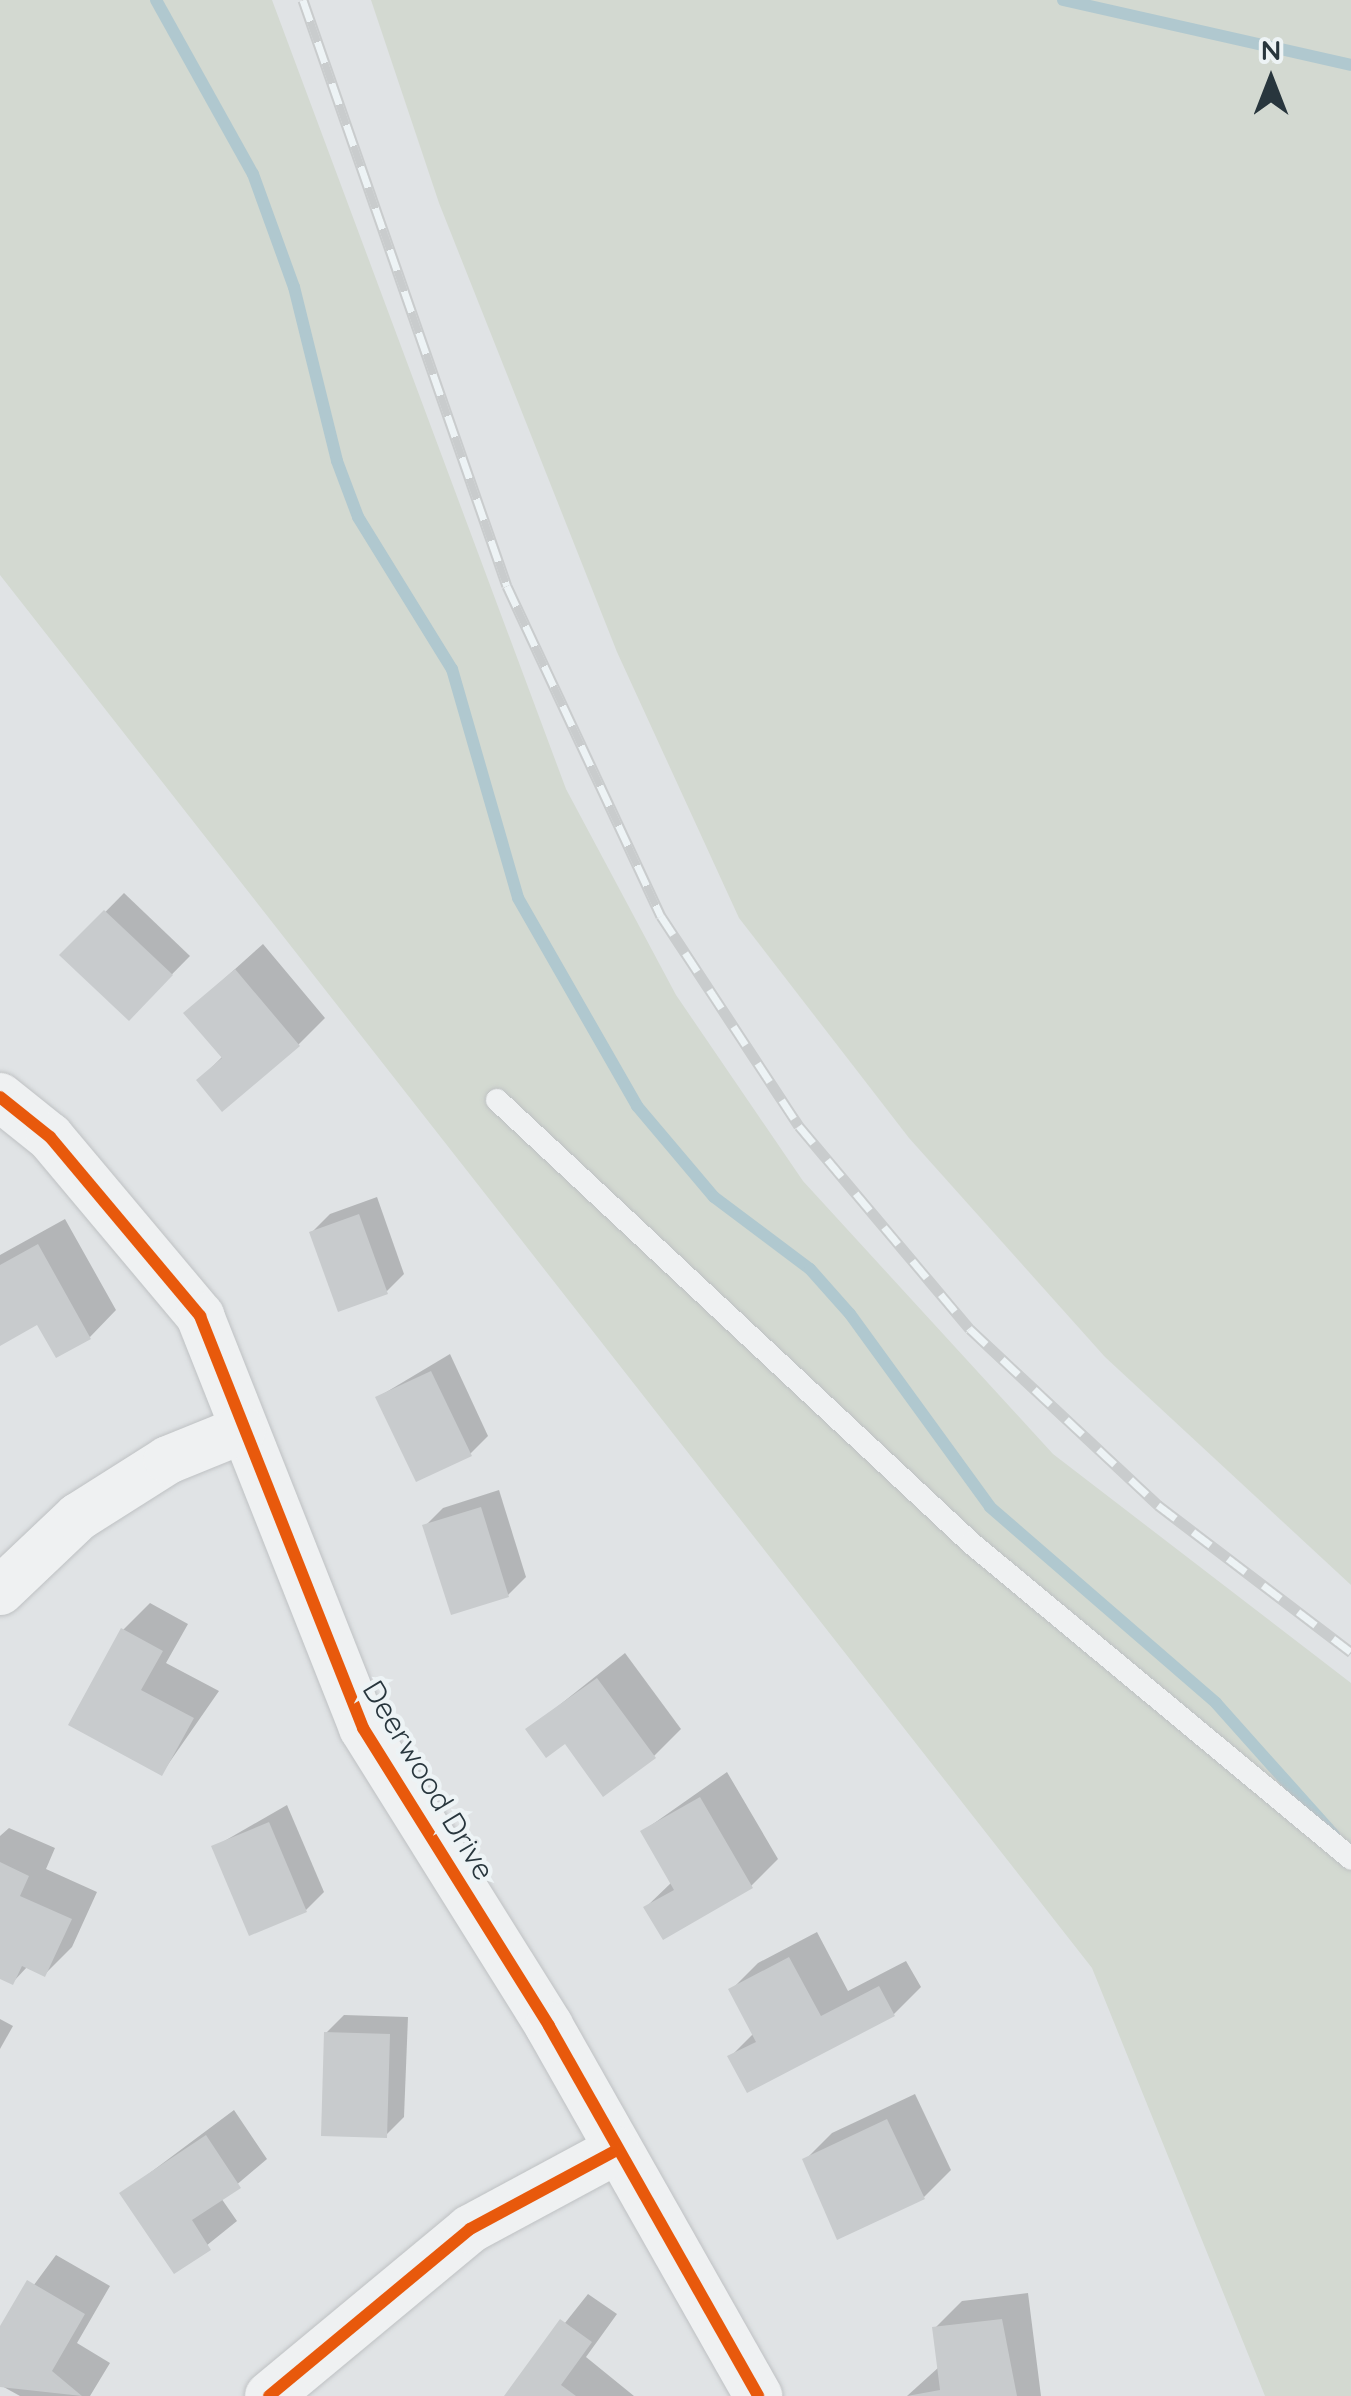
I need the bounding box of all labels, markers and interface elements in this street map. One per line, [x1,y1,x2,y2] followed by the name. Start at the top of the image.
[1221,30,1321,130] north arrow
[1261,32,1281,67] text: N
[355,1674,503,1886] street label: Deerwood Drive

